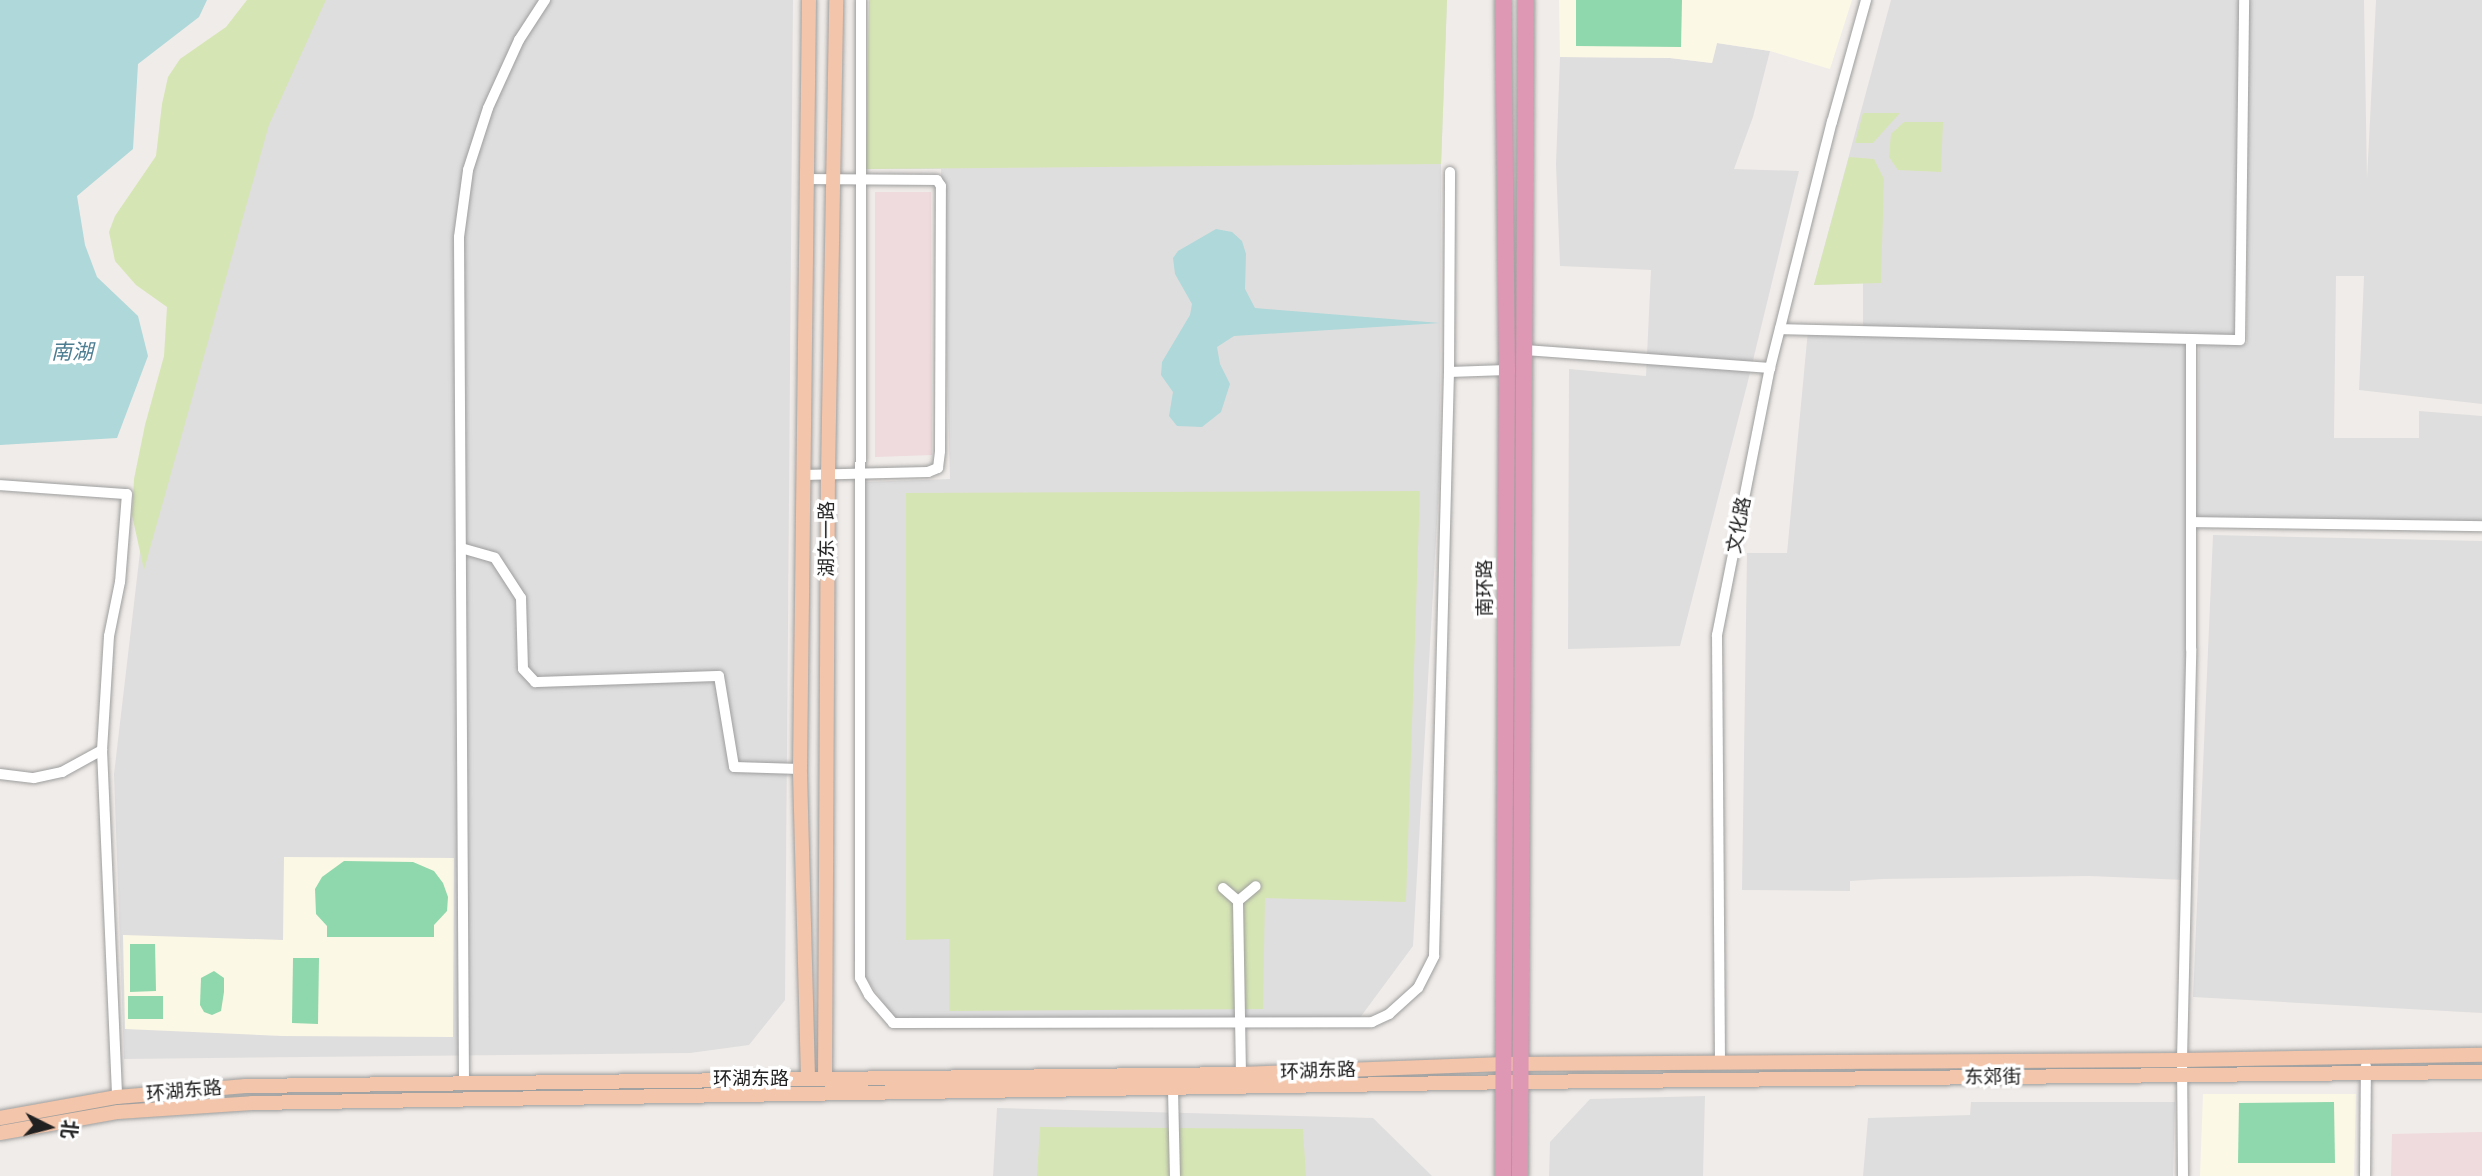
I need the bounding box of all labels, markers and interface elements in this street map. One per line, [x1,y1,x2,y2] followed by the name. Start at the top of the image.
[51,339,93,365] water label: 南湖
[1722,495,1756,555] street label: 文化路
[816,501,838,577] street label: 湖东一路
[1474,560,1496,616] street label: 南环路
[1280,1058,1356,1084] street label: 环湖东路
[1964,1065,2022,1089] street label: 东郊街
[713,1068,789,1090] street label: 环湖东路
[145,1076,223,1106] street label: 环湖东路
[14,1092,84,1162] north arrow
[58,1119,82,1140] text: 北

